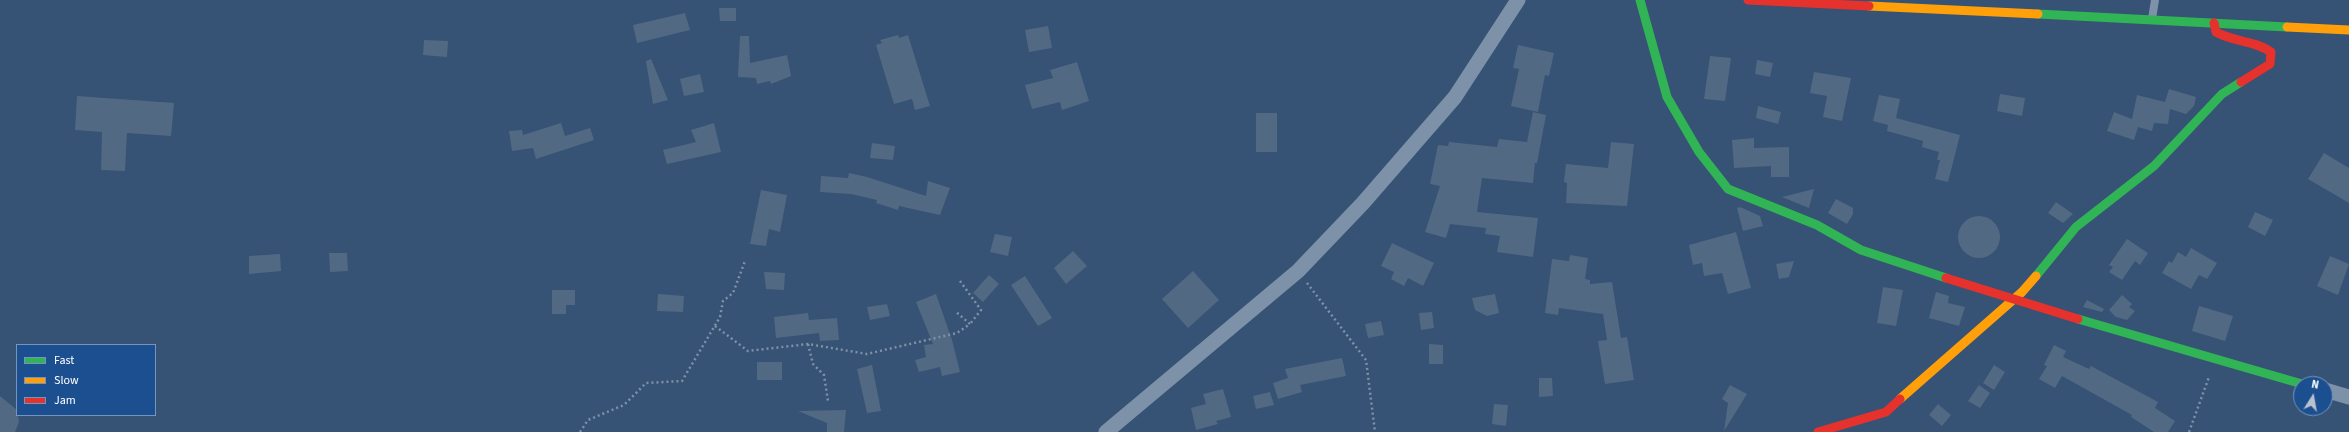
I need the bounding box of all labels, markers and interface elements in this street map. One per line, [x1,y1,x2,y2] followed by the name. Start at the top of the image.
[16,344,156,416] legend
[54,352,74,369] text: Fast
[54,372,79,389] text: Slow
[2293,376,2333,416] north arrow
[2310,377,2320,393] text: N
[54,392,76,409] text: Jam

